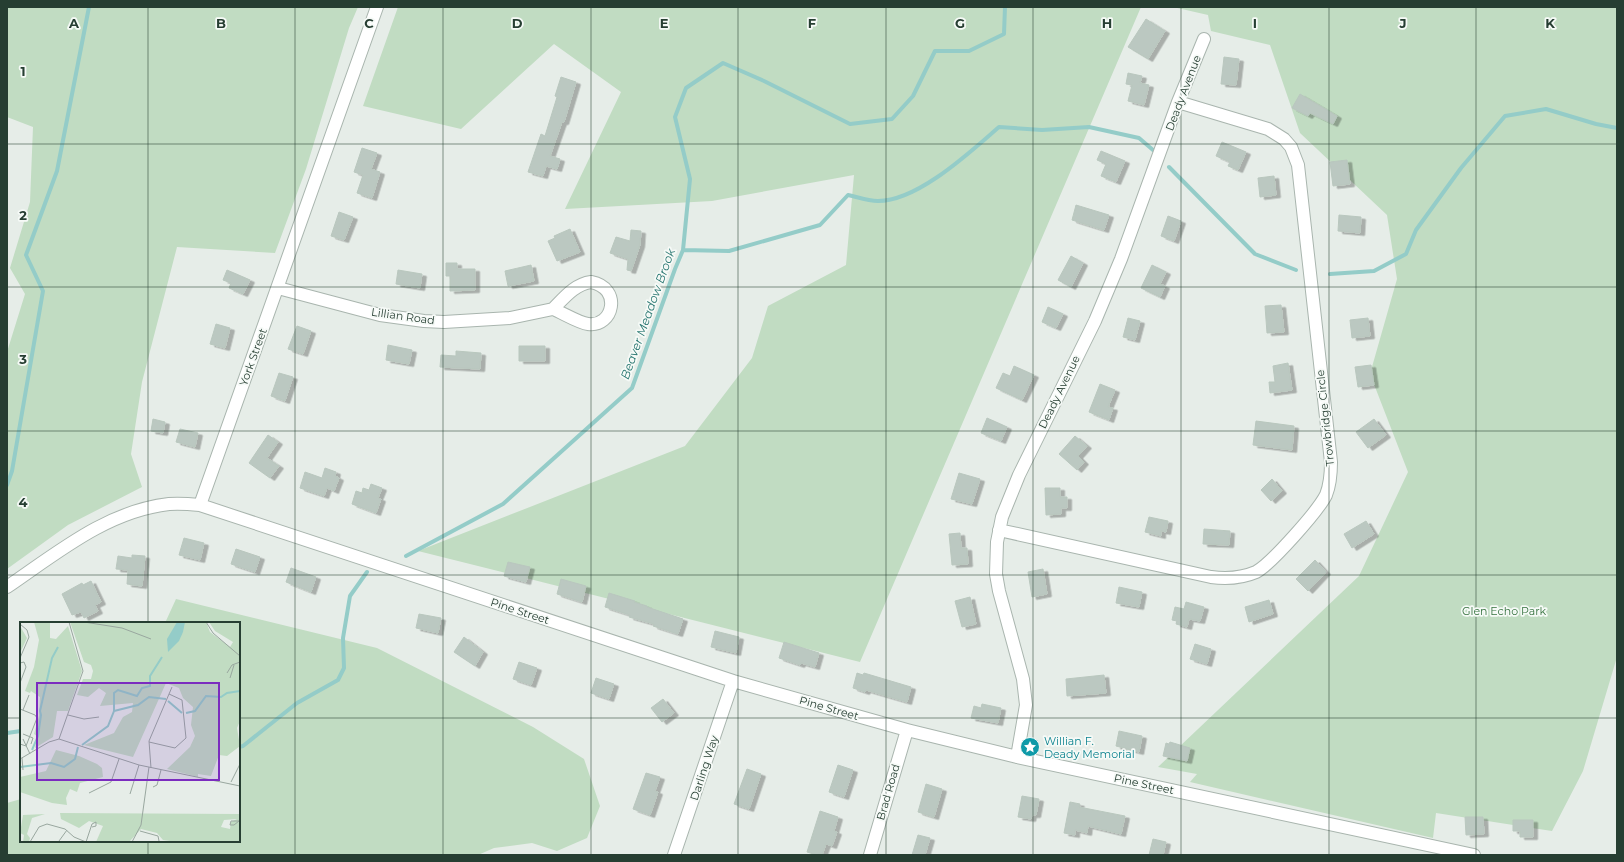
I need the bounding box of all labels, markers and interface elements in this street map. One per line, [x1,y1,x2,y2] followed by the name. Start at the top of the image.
[68,15,80,31] text: A
[216,15,226,31] text: B
[364,15,374,31] text: C
[512,15,523,31] text: D
[660,15,669,31] text: E
[808,15,816,31] text: F
[955,15,965,31] text: G
[1102,15,1112,31] text: H
[1253,15,1257,31] text: I
[1398,15,1407,31] text: J
[1545,15,1555,31] text: K
[1162,53,1204,133] street label: Deady Avenue
[20,63,26,79] text: 1
[19,207,27,223] text: 2
[617,246,678,381] water label: Beaver Meadow Brook
[370,305,436,327] street label: Lillian Road
[236,326,270,388] street label: York Street
[18,351,27,367] text: 3
[1035,353,1083,431] street label: Deady Avenue
[1313,369,1337,467] street label: Trowbridge Circle
[19,494,28,510] text: 4
[489,595,552,627] street label: Pine Street
[1462,604,1546,618] park label: Glen Echo Park
[20,622,240,842] inset map
[798,693,861,723] street label: Pine Street
[687,734,721,802] street label: Darling Way
[1044,734,1135,761] place label: Willian F. Deady Memorial
[1019,736,1041,758] place icon: Willian F. Deady Memorial
[873,762,903,822] street label: Brad Road
[1113,771,1176,797] street label: Pine Street

